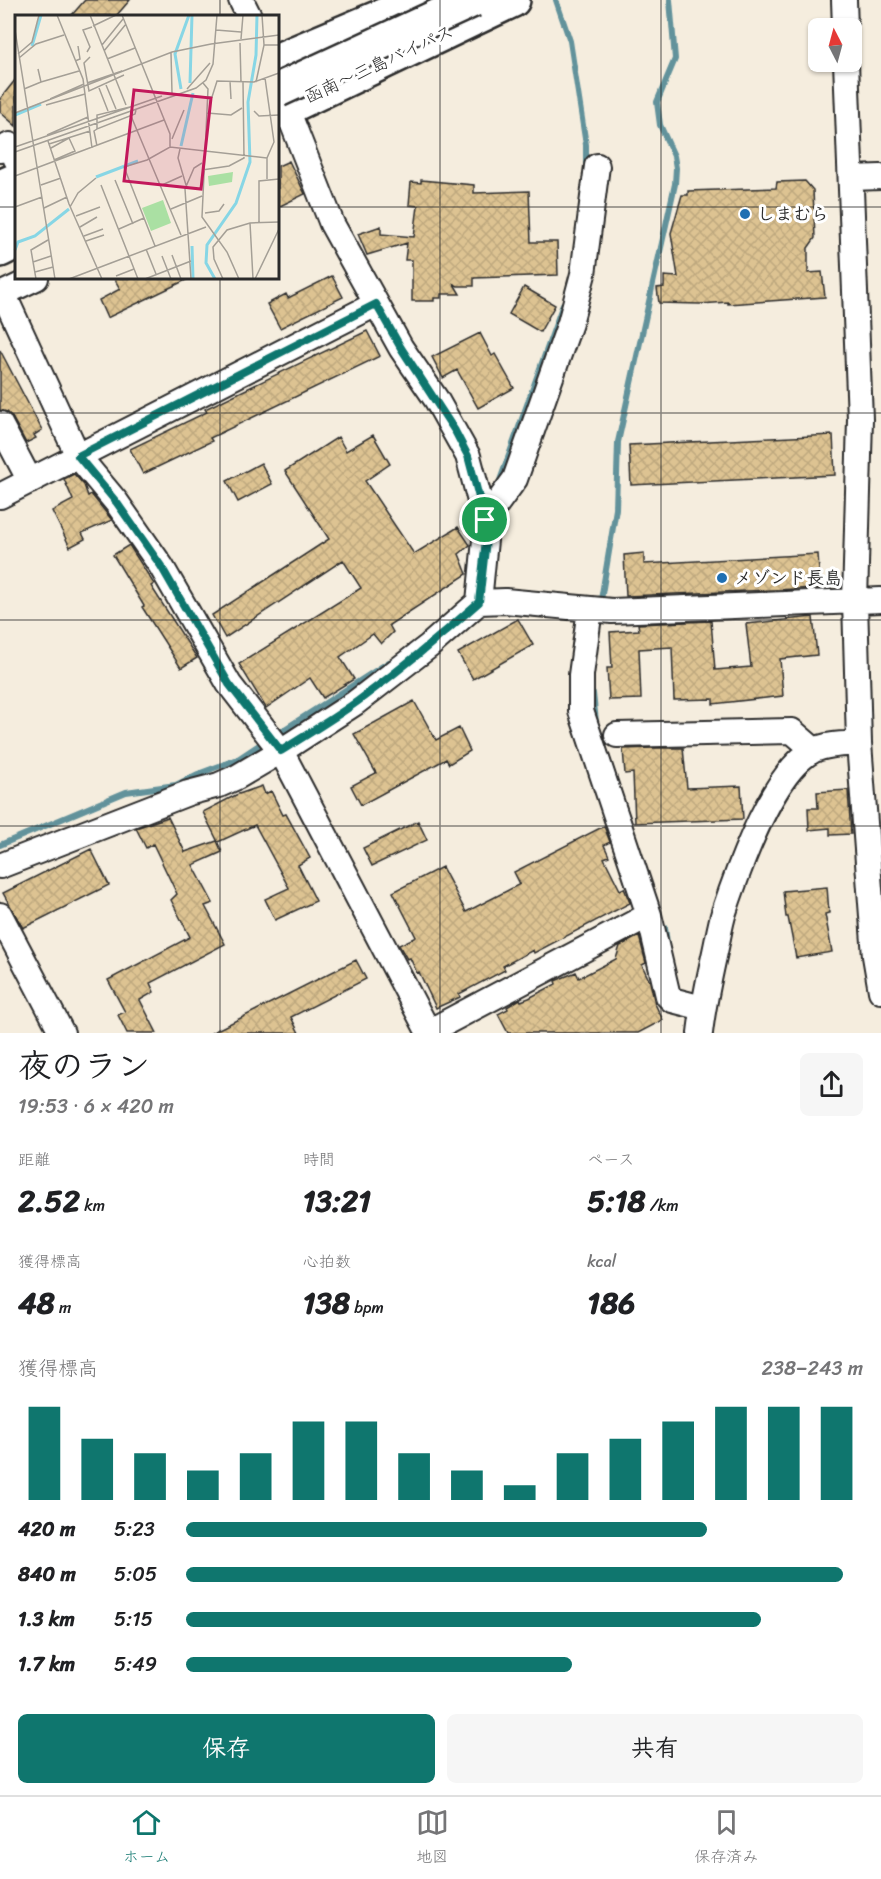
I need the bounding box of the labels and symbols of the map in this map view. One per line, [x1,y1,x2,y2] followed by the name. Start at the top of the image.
[15,15,279,279] inset map
[299,15,459,113] street label: 函南～三島バイパス
[808,18,862,72] north arrow
[757,198,829,230] place label: しまむら
[738,207,752,221] marker: しまむら
[459,494,510,545] pin
[734,562,842,594] place label: メゾンド長島
[715,571,729,585] marker: メゾンド長島

